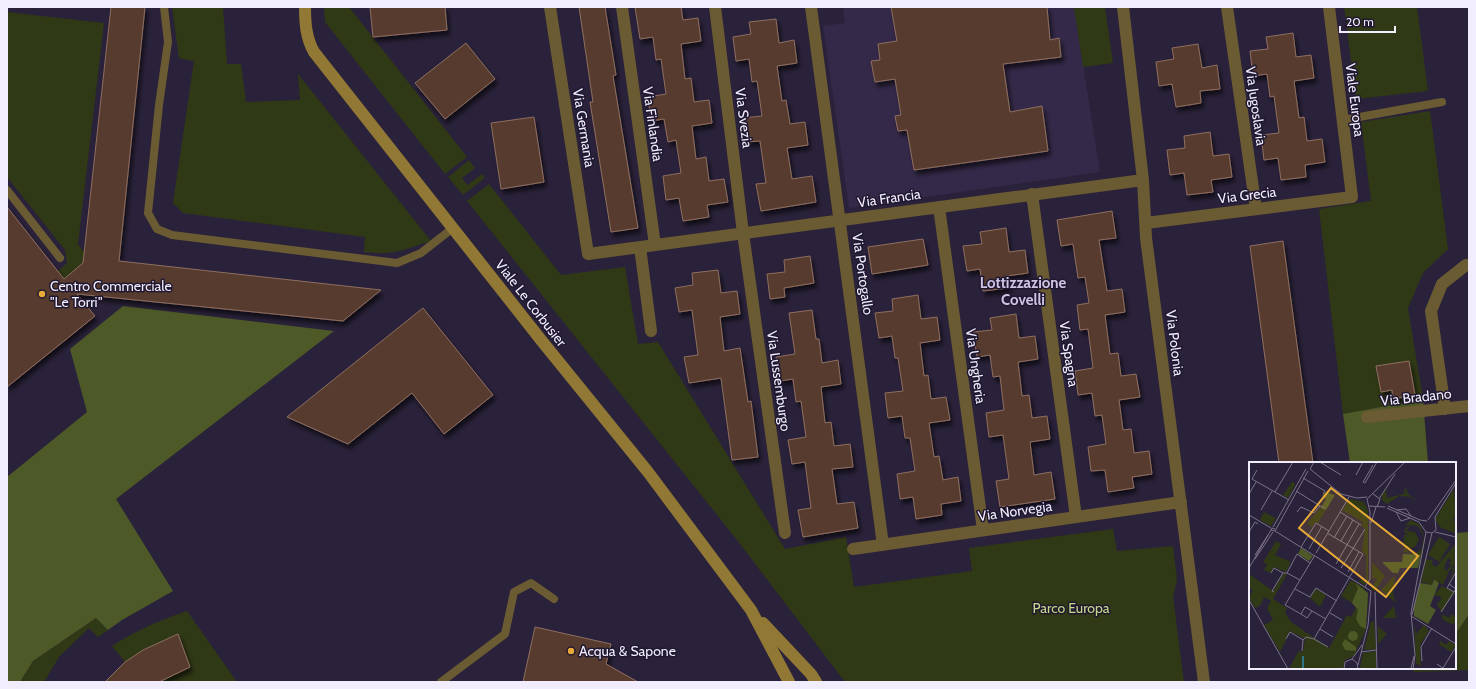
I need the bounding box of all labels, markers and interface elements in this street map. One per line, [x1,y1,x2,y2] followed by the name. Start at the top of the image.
[1340,8,1395,34] scale bar
[1346,14,1374,29] text: 20 m
[1342,62,1368,138] street label: Viale Europa
[1242,65,1270,147] street label: Via Jugoslavia
[639,85,667,163] street label: Via Finlandia
[569,87,599,169] street label: Via Germania
[731,87,757,149] street label: Via Svezia
[1217,182,1278,208] street label: Via Grecia
[856,185,922,211] street label: Via Francia
[848,232,878,316] street label: Via Portogallo
[491,256,571,351] street label: Viale Le Corbusier
[980,274,1067,309] district label: Lottizzazione Covelli
[50,277,172,311] place label: Centro Commerciale "Le Torri"
[37,289,47,299] marker: Centro Commerciale "Le Torri"
[1162,309,1188,377] street label: Via Polonia
[1055,320,1083,388] street label: Via Spagna
[962,327,990,405] street label: Via Ungheria
[763,330,795,433] street label: Via Lussemburgo
[1380,384,1453,410] street label: Via Bradano
[1249,462,1456,669] inset map
[977,497,1053,525] street label: Via Norvegia
[1032,599,1110,617] park label: Parco Europa
[579,642,676,660] place label: Acqua & Sapone
[566,646,576,656] marker: Acqua & Sapone

